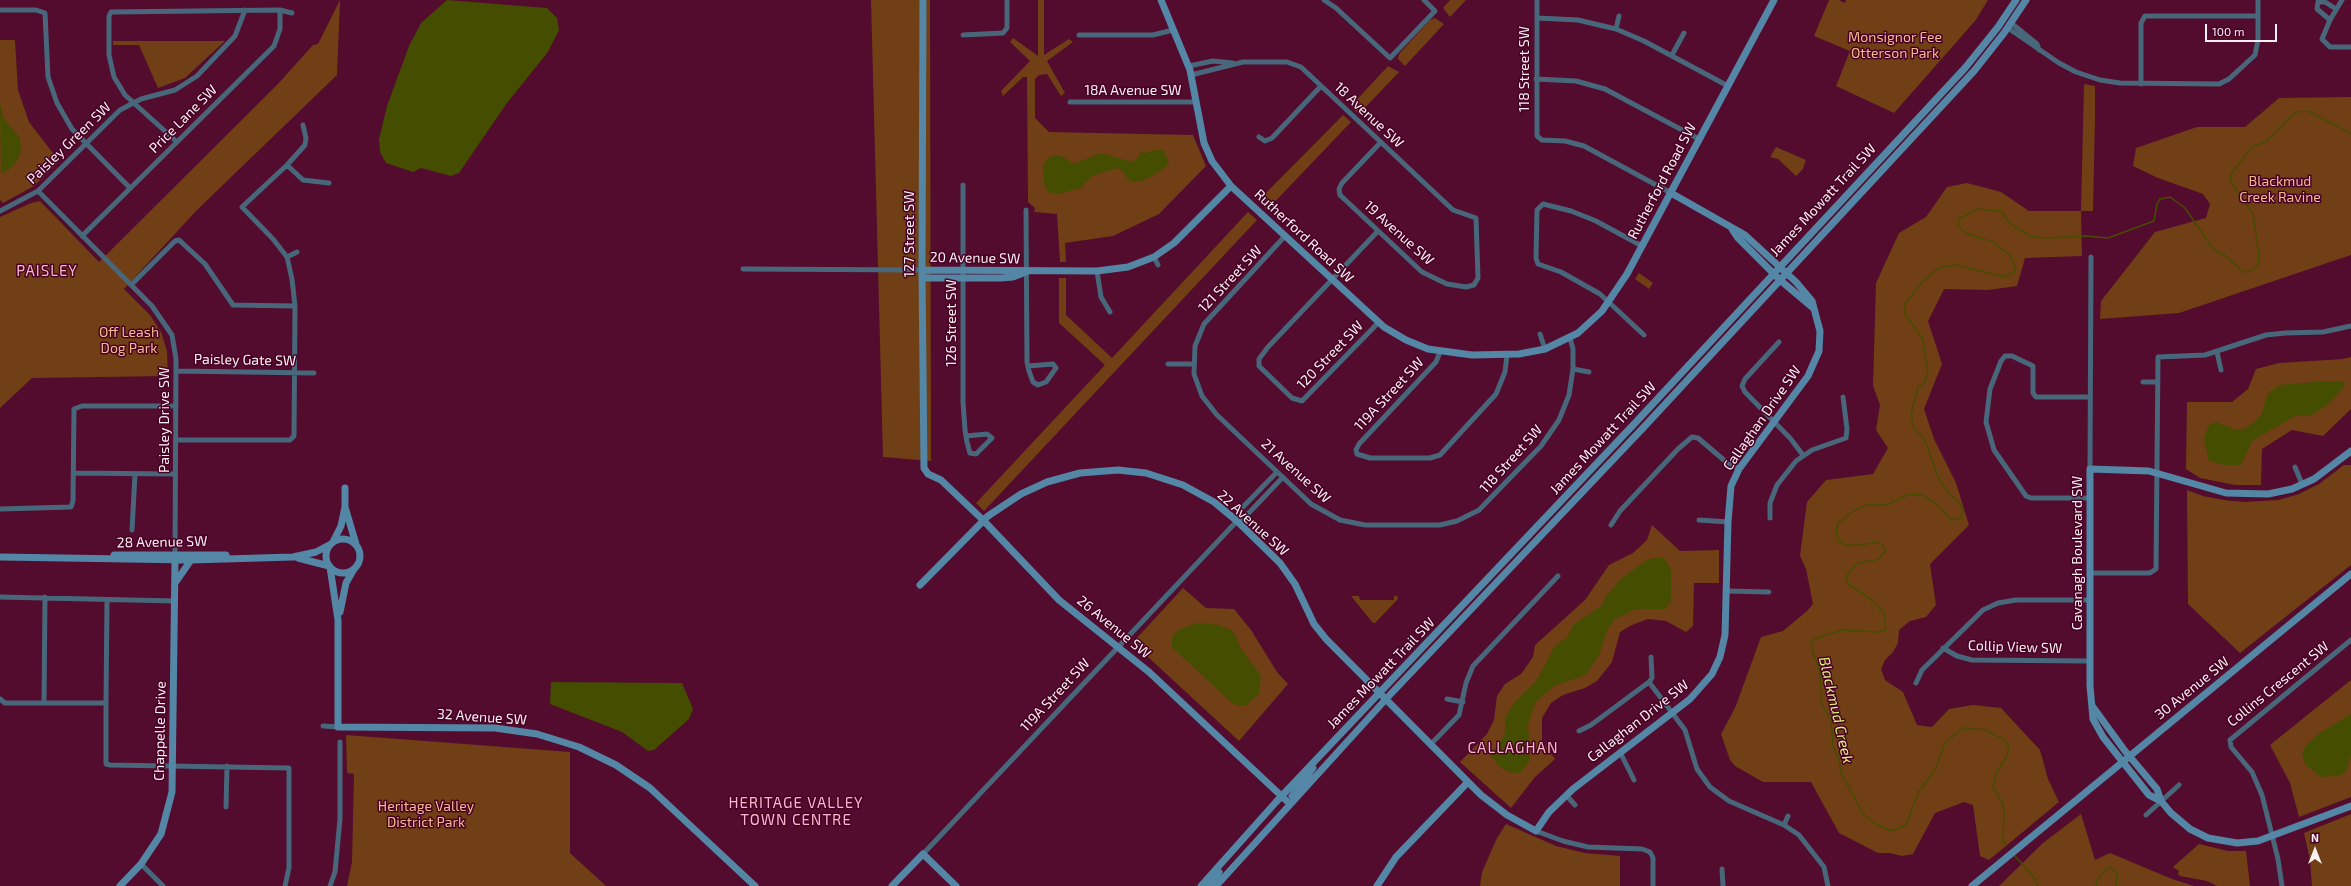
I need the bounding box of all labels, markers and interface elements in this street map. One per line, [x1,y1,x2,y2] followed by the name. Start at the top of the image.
[2207,16,2279,42] scale bar
[2212,24,2244,38] text: 100 m
[1516,26,1532,112] street label: 118 Street SW
[1848,29,1942,62] park label: Monsignor Fee Otterson Park
[1331,79,1407,151] street label: 18 Avenue SW
[145,81,221,157] street label: Price Lane SW
[1084,82,1182,98] street label: 18A Avenue SW
[24,99,114,187] street label: Paisley Green SW
[1624,120,1700,242] street label: Rutherford Road SW
[1767,140,1879,260] street label: James Mowatt Trail SW
[2239,173,2321,206] park label: Blackmud Creek Ravine
[1251,186,1357,286] street label: Rutherford Road SW
[901,191,917,277] street label: 127 Street SW
[1361,197,1437,269] street label: 19 Avenue SW
[1195,242,1265,316] street label: 121 Street SW
[930,249,1020,267] street label: 20 Avenue SW
[16,262,78,280] district label: PAISLEY
[943,279,959,367] street label: 126 Street SW
[1293,317,1367,393] street label: 120 Street SW
[99,324,159,356] park label: Off Leash Dog Park
[194,351,296,369] street label: Paisley Gate SW
[1351,354,1427,434] street label: 119A Street SW
[1720,362,1804,474] street label: Callaghan Drive SW
[156,367,172,473] street label: Paisley Drive SW
[1547,378,1659,498] street label: James Mowatt Trail SW
[1476,421,1546,497] street label: 118 Street SW
[1258,435,1334,507] street label: 21 Avenue SW
[2069,476,2085,630] street label: Cavanagh Boulevard SW
[1214,487,1292,559] street label: 22 Avenue SW
[117,533,207,551] street label: 28 Avenue SW
[1074,592,1154,662] street label: 26 Avenue SW
[1324,614,1438,732] street label: James Mowatt Trail SW
[1968,637,2062,657] street label: Collip View SW
[2224,638,2332,730] street label: Collins Crescent SW
[2152,653,2232,723] street label: 30 Avenue SW
[1017,655,1093,735] street label: 119A Street SW
[1815,655,1857,765] water label: Blackmud Creek
[1584,676,1692,766] street label: Callaghan Drive SW
[151,681,169,781] street label: Chappelle Drive
[437,705,527,729] street label: 32 Avenue SW
[1468,739,1558,757] district label: CALLAGHAN
[728,794,864,829] district label: HERITAGE VALLEY TOWN CENTRE
[378,798,474,830] park label: Heritage Valley District Park
[2295,830,2335,870] north arrow
[2311,831,2319,844] text: N

